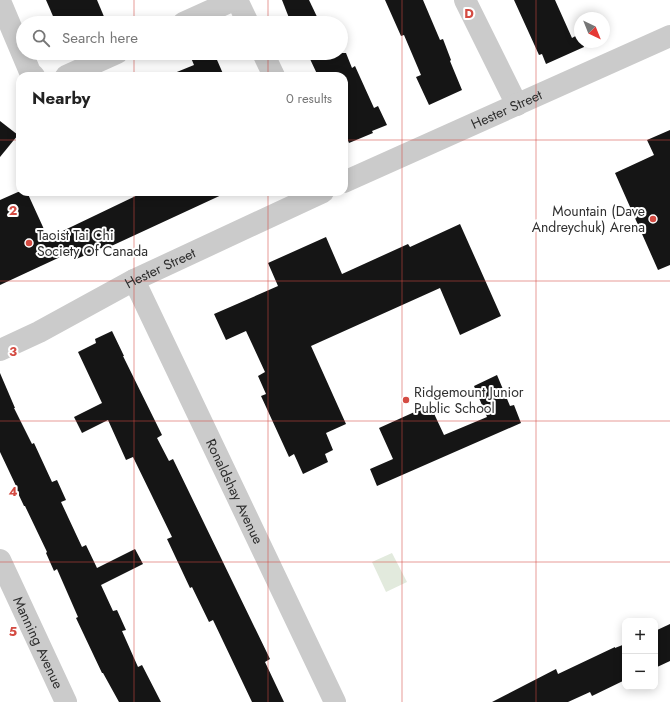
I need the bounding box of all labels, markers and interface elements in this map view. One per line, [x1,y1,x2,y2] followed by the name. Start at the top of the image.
[464,4,474,23] text: D
[574,12,610,48] north arrow
[16,16,348,60] search box
[30,27,52,49] icon: search
[62,27,138,49] text: Search here
[468,84,546,134] street label: Hester Street
[32,86,90,110] text: Nearby
[286,89,332,108] text: 0 results
[9,201,17,220] text: 2
[532,201,645,237] place label: Mountain (Dave Andreychuk) Arena
[648,214,658,224] marker: Mountain (Dave Andreychuk) Arena
[37,225,148,261] place label: Taoist Tai Chi Society Of Canada
[24,238,34,248] marker: Taoist Tai Chi Society Of Canada
[121,243,199,293] street label: Hester Street
[9,342,17,361] text: 3
[414,382,524,418] place label: Ridgemount Junior Public School
[401,395,411,405] marker: Ridgemount Junior Public School
[201,435,268,547] street label: Ronaldshay Avenue
[8,482,18,501] text: 4
[8,593,68,692] street label: Manning Avenue
[622,618,658,690] map controls
[622,618,658,654] button: +
[9,622,17,641] text: 5
[622,654,658,690] button: −

